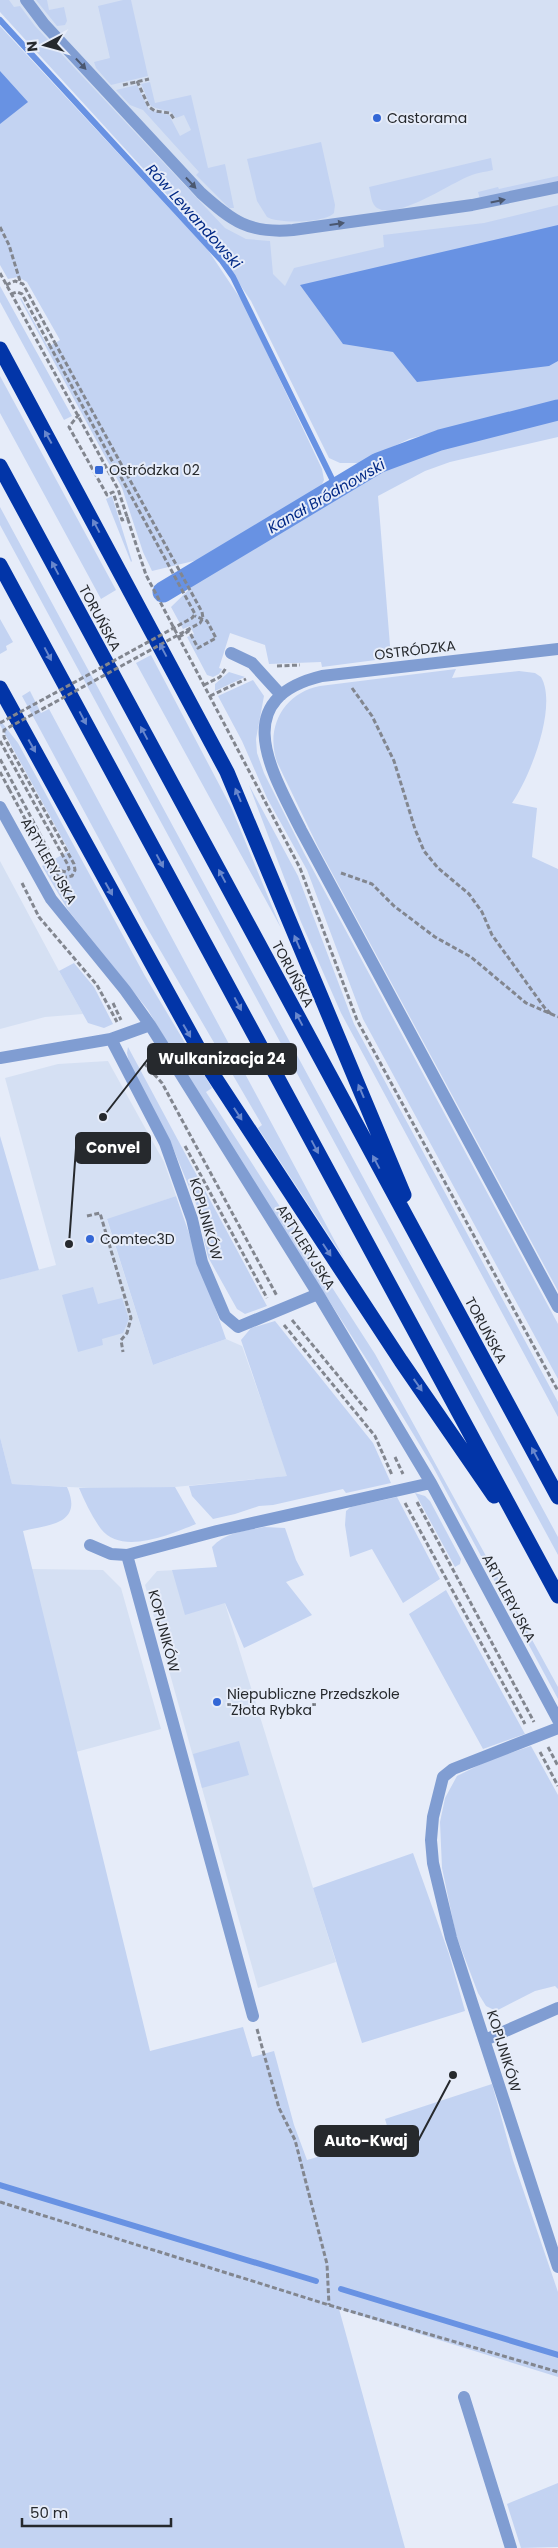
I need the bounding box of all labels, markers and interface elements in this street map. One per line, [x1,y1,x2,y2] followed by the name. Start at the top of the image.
[20,20,70,70] north arrow
[22,40,43,53] text: N
[75,57,87,69] one-way arrow
[387,108,467,128] place label: Castorama
[371,112,383,124] marker: Castorama
[141,159,247,273] water label: Rów Lewandowski
[185,176,197,188] one-way arrow
[490,196,506,204] one-way arrow
[329,220,345,228] one-way arrow
[44,430,52,445] one-way arrow
[263,454,389,538] water label: Kanał Bródnowski
[109,460,200,480] place label: Ostródzka 02
[93,464,105,476] marker: Ostródzka 02
[92,519,100,533] one-way arrow
[51,561,59,575] one-way arrow
[74,581,126,655] street label: TORUŃSKA
[373,635,457,665] street label: OSTRÓDZKA
[159,643,167,658] one-way arrow
[44,647,52,662] one-way arrow
[79,711,87,726] one-way arrow
[140,726,148,740] one-way arrow
[27,739,36,753] one-way arrow
[233,788,241,802] one-way arrow
[16,814,82,908] street label: ARTYLERYJSKA
[156,854,164,869] one-way arrow
[217,869,226,883] one-way arrow
[105,881,113,896] one-way arrow
[292,935,300,949] one-way arrow
[267,937,319,1011] street label: TORUŃSKA
[233,997,242,1011] one-way arrow
[295,1011,303,1026] one-way arrow
[183,1025,192,1038] one-way arrow
[148,1044,296,1074] callout: Wulkanizacja 24
[158,1048,286,1069] text: Wulkanizacja 24
[357,1084,364,1099] one-way arrow
[233,1107,243,1121] one-way arrow
[76,1133,150,1163] callout: Convel
[86,1137,140,1158] text: Convel
[311,1140,319,1154] one-way arrow
[372,1155,381,1168] one-way arrow
[185,1176,227,1263] street label: KOPIJNIKÓW
[272,1201,340,1293] street label: ARTYLERYJSKA
[100,1229,175,1249] place label: Comtec3D
[84,1233,96,1245] marker: Comtec3D
[323,1243,332,1256] one-way arrow
[460,1293,512,1367] street label: TORUŃSKA
[413,1378,423,1392] one-way arrow
[531,1447,539,1462] one-way arrow
[477,1550,541,1646] street label: ARTYLERYJSKA
[143,1588,185,1675] street label: KOPIJNIKÓW
[227,1684,400,1720] place label: Niepubliczne Przedszkole "Złota Rybka"
[211,1696,223,1708] marker: Niepubliczne Przedszkole "Złota Rybka"
[482,2008,526,2095] street label: KOPIJNIKÓW
[315,2126,418,2156] callout: Auto-Kwaj
[324,2130,408,2151] text: Auto-Kwaj
[22,2496,171,2528] scale bar
[30,2502,68,2523] text: 50 m

